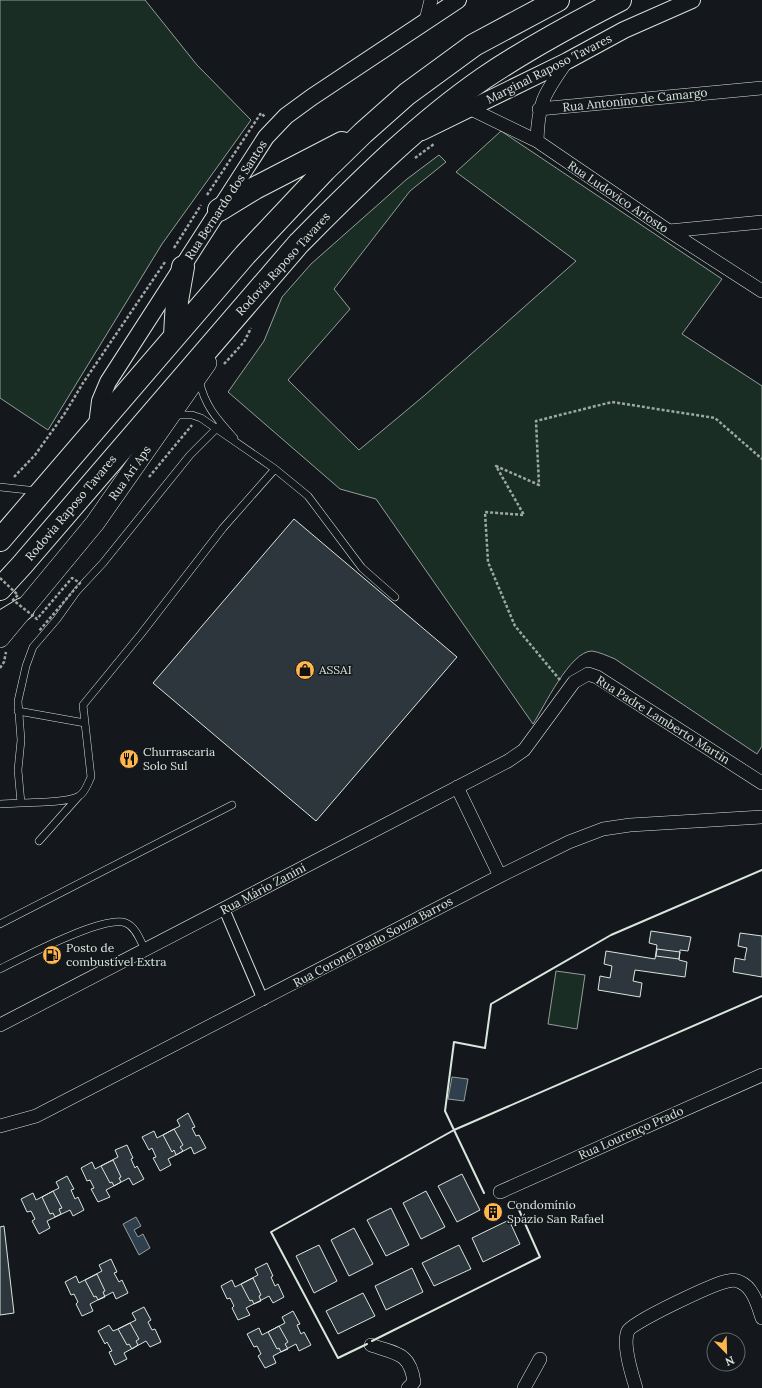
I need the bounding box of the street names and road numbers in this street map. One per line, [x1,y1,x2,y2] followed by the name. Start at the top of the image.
[483,30,614,107] street label: Marginal Raposo Tavares
[562,84,708,115] street label: Rua Antonino de Camargo
[181,137,270,262] street label: Rua Bernardo dos Santos
[565,157,672,236] street label: Rua Ludovico Ariosto
[232,209,333,318] street label: Rodovia Raposo Tavares
[105,442,154,503] street label: Rua Ari Aps
[22,451,120,564] street label: Rodovia Raposo Tavares
[594,672,733,767] street label: Rua Padre Lamberto Martin
[217,860,308,917] street label: Rua Mário Zanini
[290,893,456,990] street label: Rua Coronel Paulo Souza Barros
[576,1103,686,1162] street label: Rua Lourenço Prado

